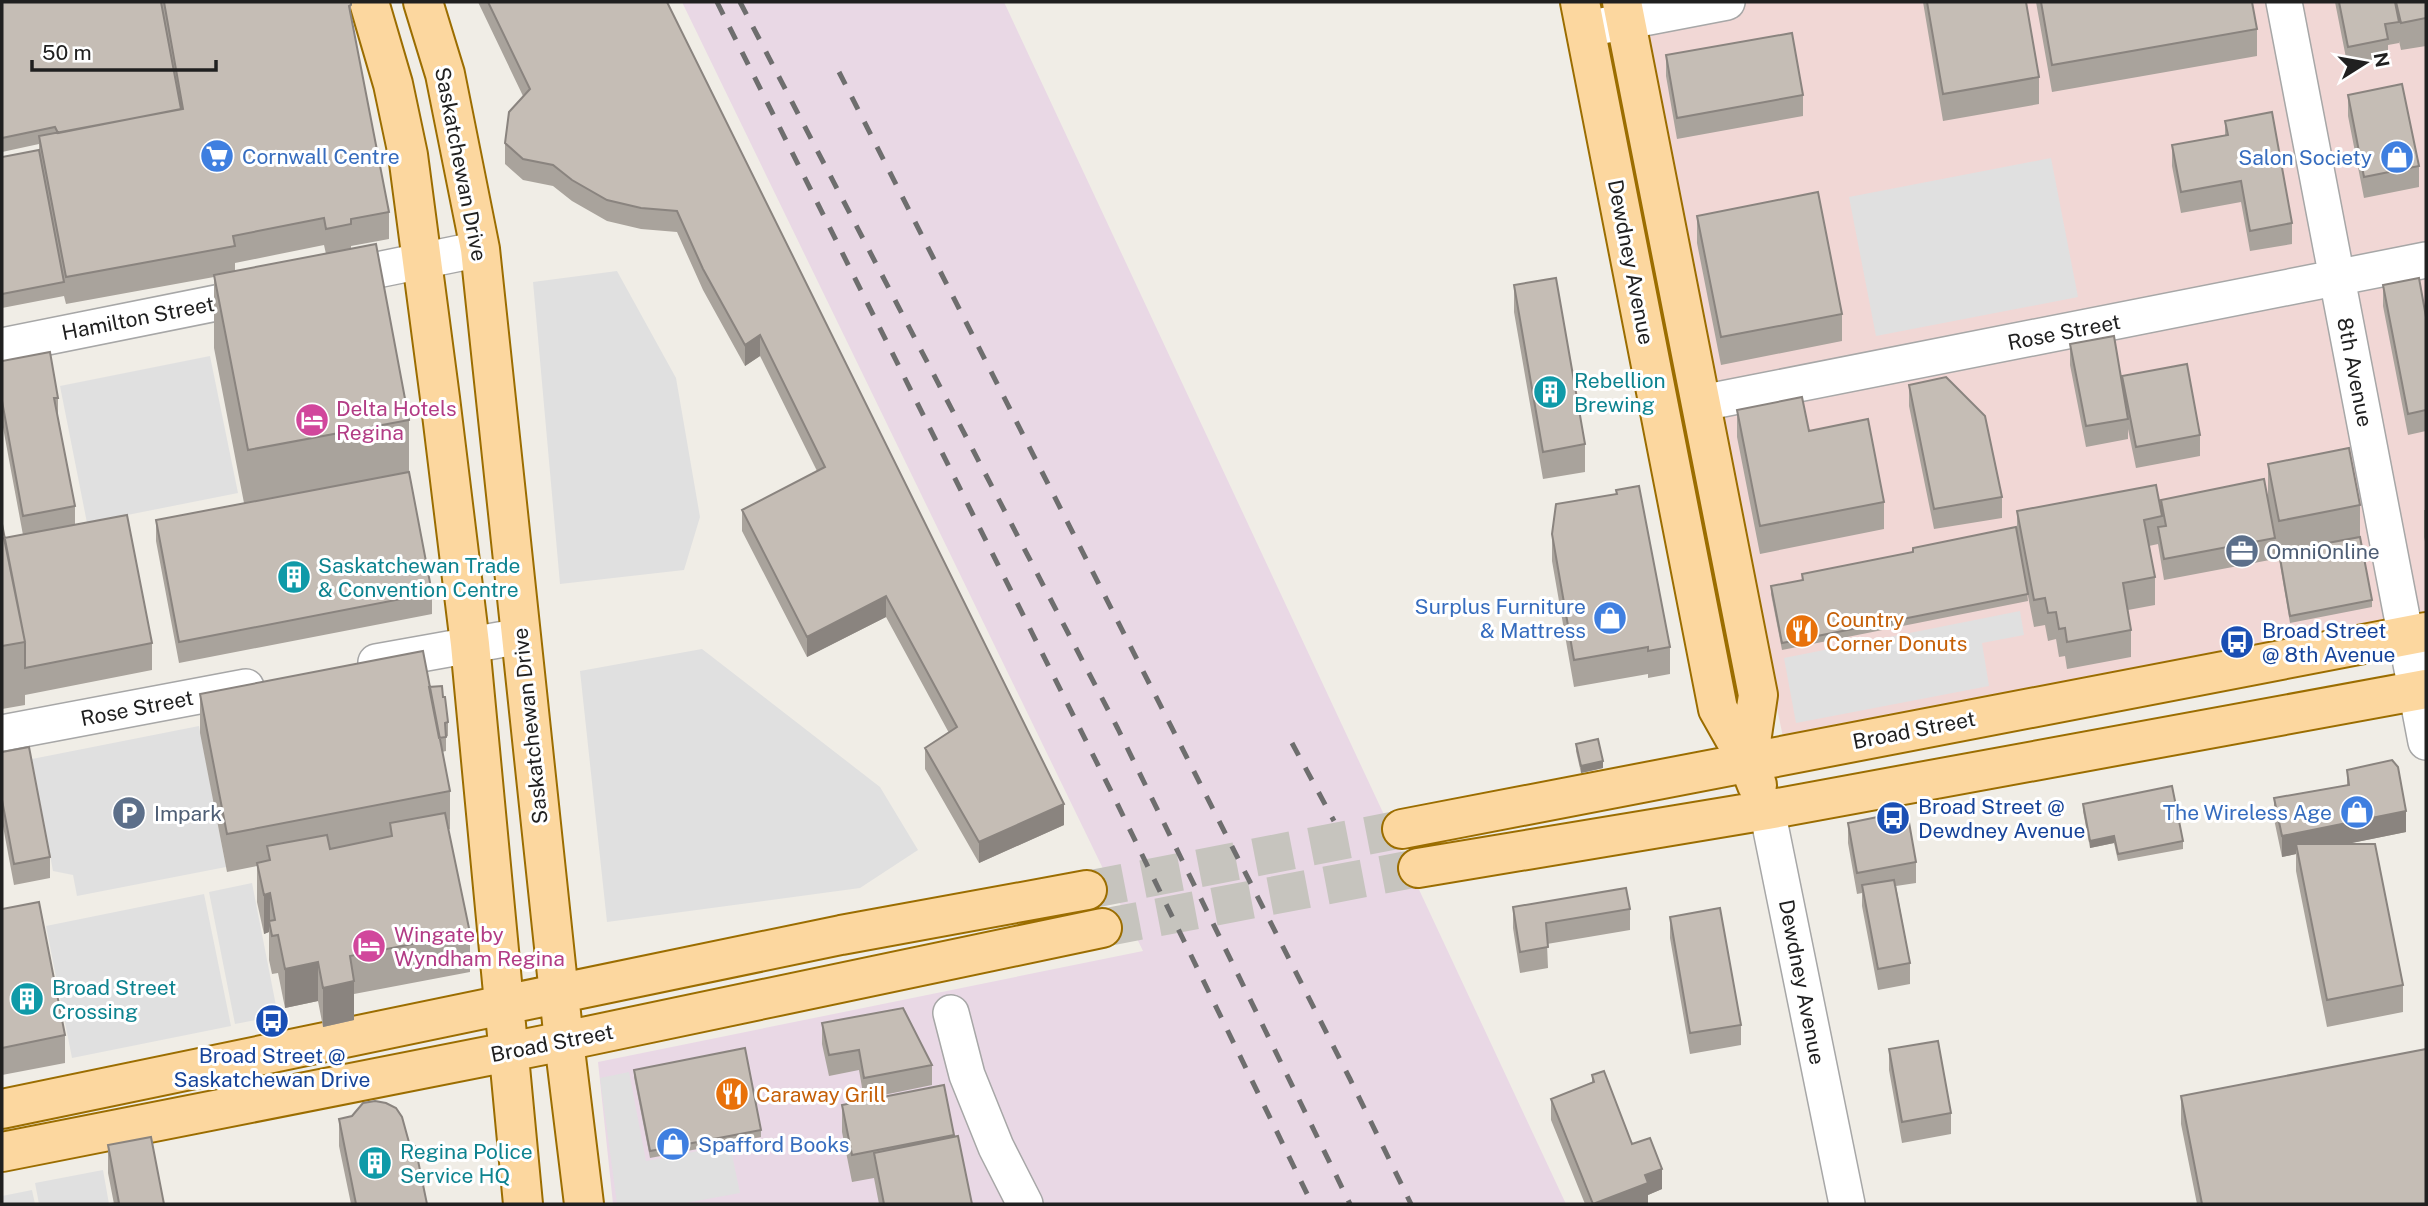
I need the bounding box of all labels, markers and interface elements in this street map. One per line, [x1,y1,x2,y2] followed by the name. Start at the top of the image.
[32,28,215,72] scale bar
[2330,28,2400,98] north arrow
[42,40,92,65] text: 50 m
[2369,50,2394,69] text: N
[430,65,492,263] street label: Saskatchewan Drive
[198,137,236,175] supermarket icon: Cornwall Centre
[2378,138,2416,176] shop icon: Salon Society
[242,144,400,169] place label: Cornwall Centre
[2238,145,2372,170] place label: Salon Society
[1603,177,1659,347] street label: Dewdney Avenue
[60,291,216,345] street label: Hamilton Street
[2005,309,2123,355] street label: Rose Street
[2332,315,2378,429] street label: 8th Avenue
[1574,368,1666,417] place label: Rebellion Brewing
[1531,373,1569,411] building icon: Rebellion Brewing
[336,396,457,445] place label: Delta Hotels Regina
[293,401,331,439] hotel icon: Delta Hotels Regina
[2223,532,2261,570] office icon: OmniOnline
[2266,539,2380,564] place label: OmniOnline
[318,553,520,602] place label: Saskatchewan Trade & Convention Centre
[275,558,313,596] building icon: Saskatchewan Trade & Convention Centre
[1415,594,1586,643] place label: Surplus Furniture & Mattress
[1591,599,1629,637] shop icon: Surplus Furniture & Mattress
[1826,607,1967,656] place label: Country Corner Donuts
[1783,612,1821,650] restaurant icon: Country Corner Donuts
[2262,618,2396,667] place label: Broad Street @ 8th Avenue
[2218,623,2256,661] bus stop icon: Broad Street @ 8th Avenue
[507,627,553,825] street label: Saskatchewan Drive
[78,685,196,731] street label: Rose Street
[1851,706,1977,754] street label: Broad Street
[2338,793,2376,831] shop icon: The Wireless Age
[110,794,148,832] parking icon: Impark
[1918,794,2085,843] place label: Broad Street @ Dewdney Avenue
[1874,799,1912,837] bus stop icon: Broad Street @ Dewdney Avenue
[2163,800,2332,825] place label: The Wireless Age
[154,801,222,826] place label: Impark
[1774,897,1830,1067] street label: Dewdney Avenue
[394,922,565,971] place label: Wingate by Wyndham Regina
[350,927,388,965] hotel icon: Wingate by Wyndham Regina
[52,975,176,1024] place label: Broad Street Crossing
[8,980,46,1018] building icon: Broad Street Crossing
[253,1002,291,1040] bus stop icon: Broad Street @ Saskatchewan Drive
[489,1019,615,1067] street label: Broad Street
[173,1043,371,1092] place label: Broad Street @ Saskatchewan Drive
[713,1075,751,1113] restaurant icon: Caraway Grill
[756,1082,886,1107] place label: Caraway Grill
[654,1125,692,1163] shop icon: Spafford Books
[698,1132,849,1157] place label: Spafford Books
[400,1139,533,1188] place label: Regina Police Service HQ
[356,1144,394,1182] building icon: Regina Police Service HQ

